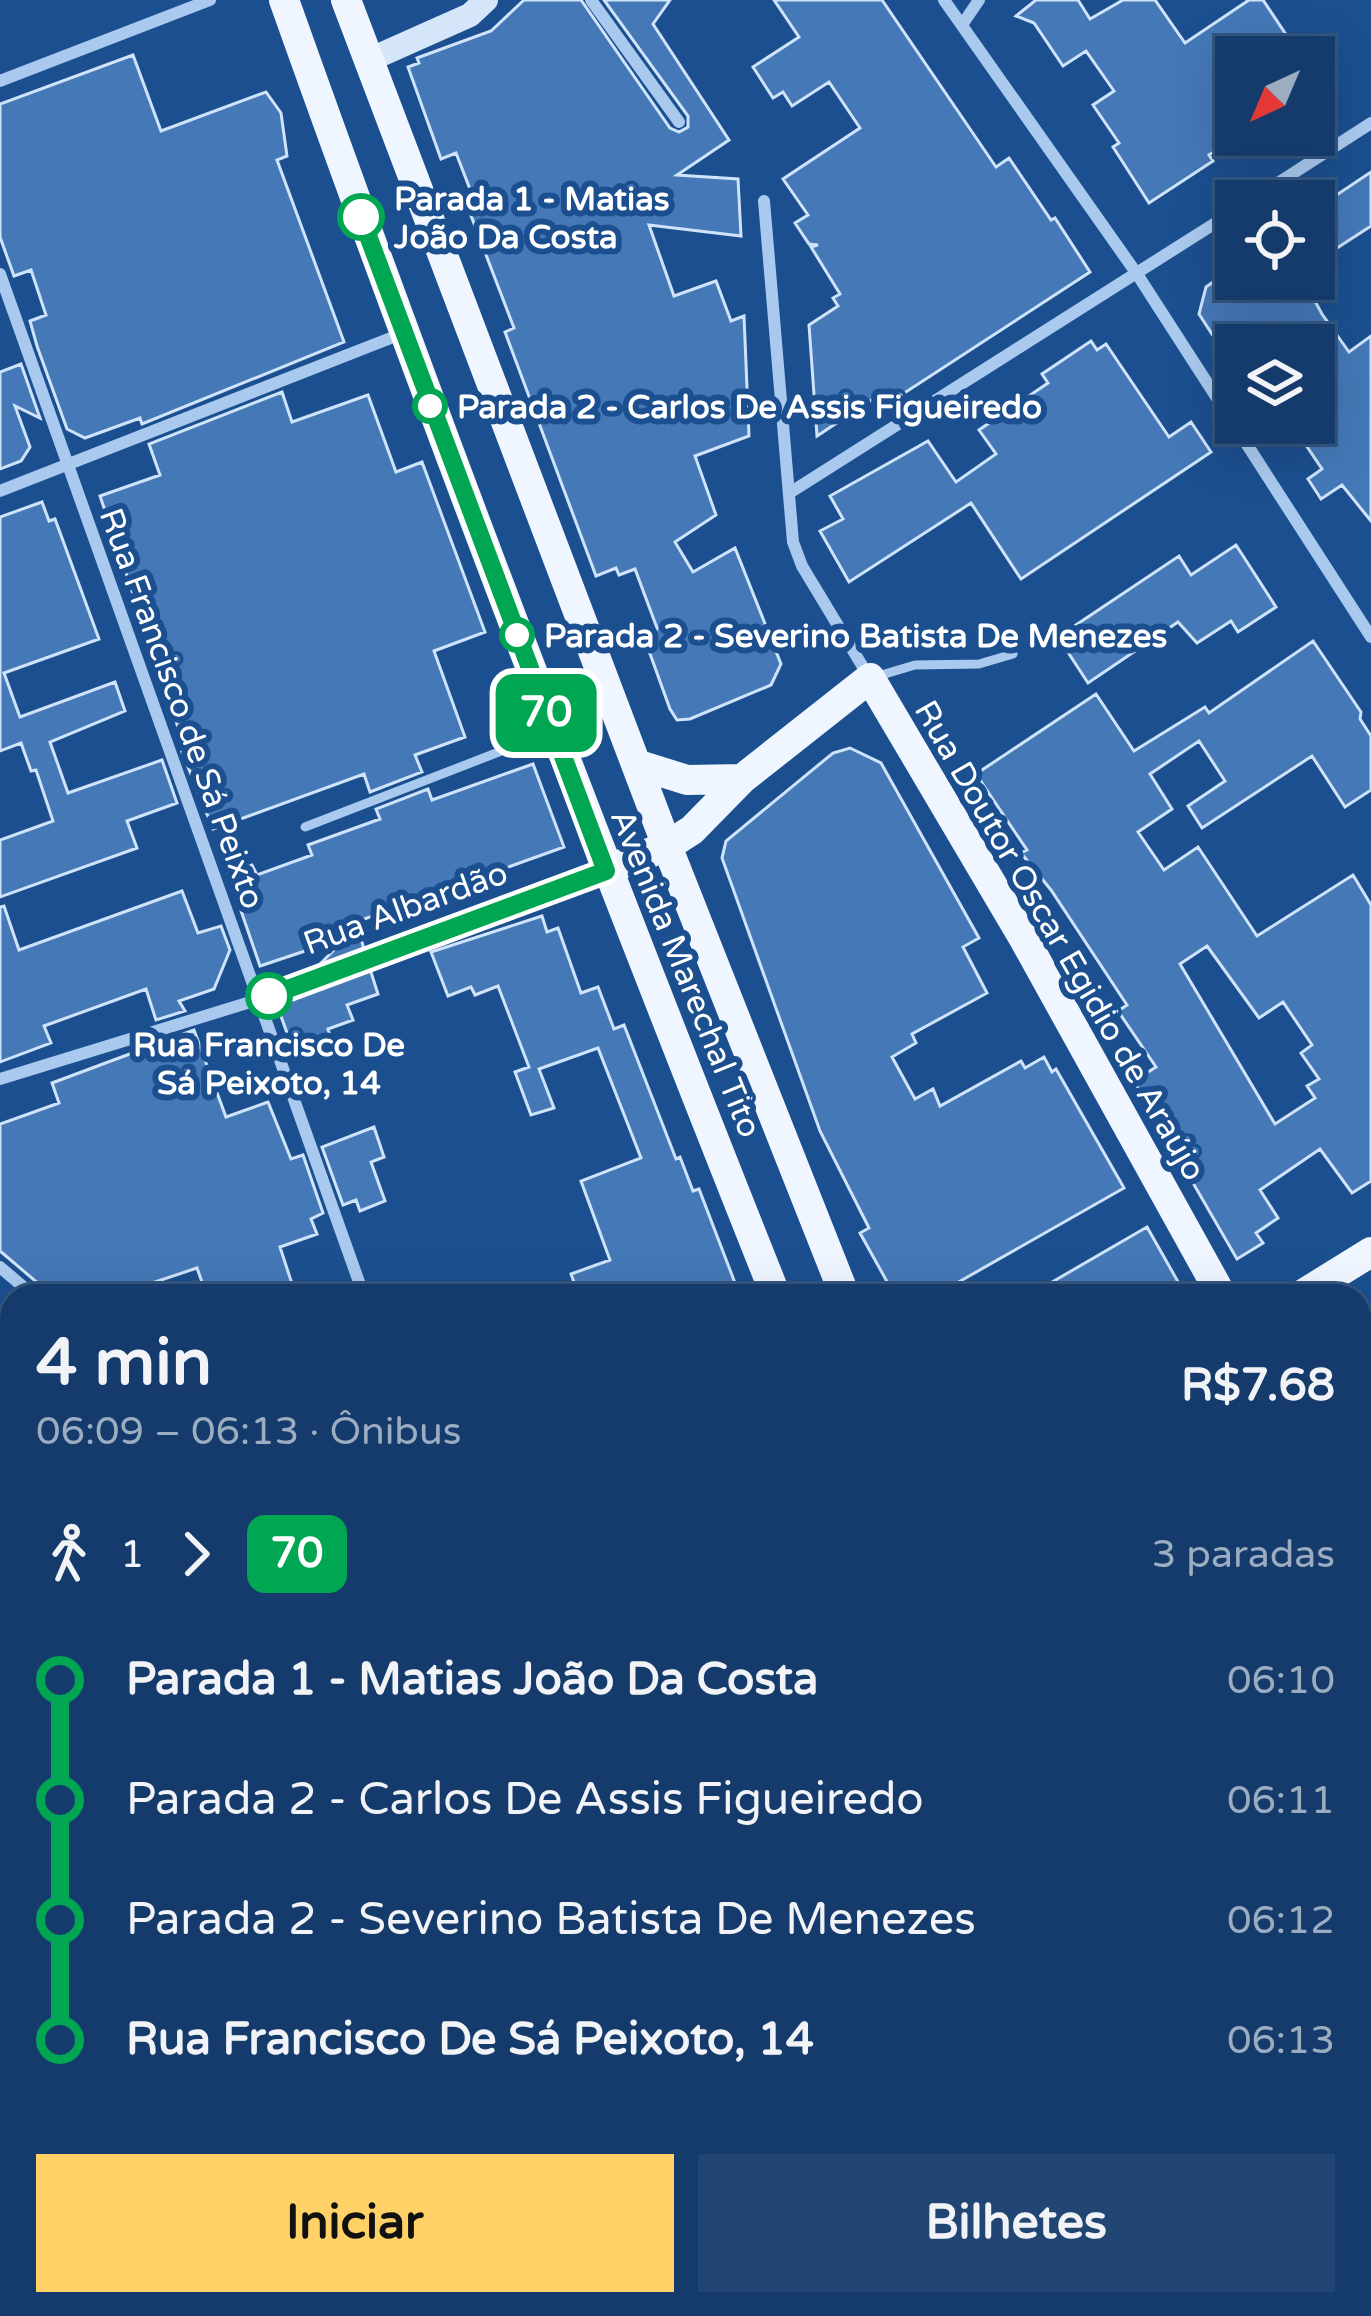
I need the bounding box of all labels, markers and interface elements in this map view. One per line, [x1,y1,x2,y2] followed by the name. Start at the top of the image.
[1215,36,1335,156] north arrow
[1215,36,1335,444] map controls
[393,180,670,257] place label: Parada 1 - Matias João Da Costa
[1215,180,1335,300] button: locate
[339,195,383,239] marker: Parada 1 - Matias João Da Costa
[1215,324,1335,444] button: layers
[457,388,1042,427] place label: Parada 2 - Carlos De Assis Figueiredo
[414,390,446,422] marker: Parada 2 - Carlos De Assis Figueiredo
[91,503,272,914] street label: Rua Francisco de Sá Peixto
[544,617,1167,656] place label: Parada 2 - Severino Batista De Menezes
[501,619,533,651] marker: Parada 2 - Severino Batista De Menezes
[492,674,600,752] line badge: 70
[520,687,572,738] text: 70
[906,694,1214,1188] street label: Rua Doutor Oscar Egidio de Araújo
[602,804,769,1143] street label: Avenida Marechal Tito
[298,853,513,963] street label: Rua Albardão
[247,974,291,1018] marker: Rua Francisco De Sá Peixoto, 14
[133,1026,405,1103] place label: Rua Francisco De Sá Peixoto, 14
[36,1323,212,1403] text: 4 min
[1181,1359,1335,1413] text: R$7.68
[36,1408,461,1455] text: 06:09 – 06:13 · Ônibus
[36,1521,102,1587] icon: walk
[163,1521,229,1587] icon: forward
[271,1528,323,1579] text: 70
[120,1531,145,1578] text: 1
[1152,1531,1335,1578] text: 3 paradas
[126,1653,818,1707] text: Parada 1 - Matias João Da Costa
[1227,1657,1335,1704] text: 06:10
[126,1773,924,1827] text: Parada 2 - Carlos De Assis Figueiredo
[1227,1777,1335,1824] text: 06:11
[126,1893,976,1947] text: Parada 2 - Severino Batista De Menezes
[1227,1897,1335,1944] text: 06:12
[126,2013,814,2067] text: Rua Francisco De Sá Peixoto, 14
[1227,2017,1335,2064] text: 06:13
[36,2154,674,2292] button: Iniciar
[698,2154,1335,2292] button: Bilhetes

